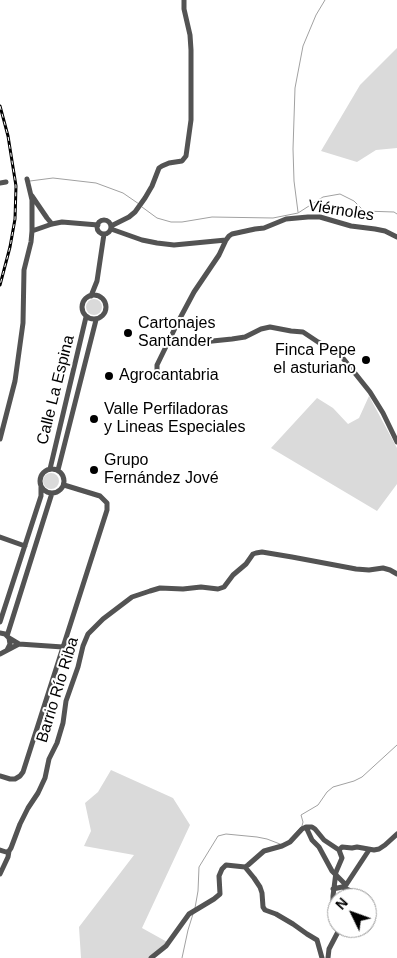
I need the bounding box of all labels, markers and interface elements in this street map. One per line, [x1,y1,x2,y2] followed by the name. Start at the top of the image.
[307,196,375,226] street label: Viérnoles
[138,314,215,352] place label: Cartonajes Santander
[122,327,134,339] marker: Cartonajes Santander
[33,333,79,447] street label: Calle La Espina
[273,341,356,379] place label: Finca Pepe el asturiano
[360,354,372,366] marker: Finca Pepe el asturiano
[119,366,219,386] place label: Agrocantabria
[103,370,115,382] marker: Agrocantabria
[104,400,245,438] place label: Valle Perfiladoras y Lineas Especiales
[88,413,100,425] marker: Valle Perfiladoras y Lineas Especiales
[104,451,219,489] place label: Grupo Fernández Jové
[88,464,100,476] marker: Grupo Fernández Jové
[33,635,83,745] street label: Barrio Río Riba
[327,888,377,938] north arrow
[332,895,351,913] text: N

